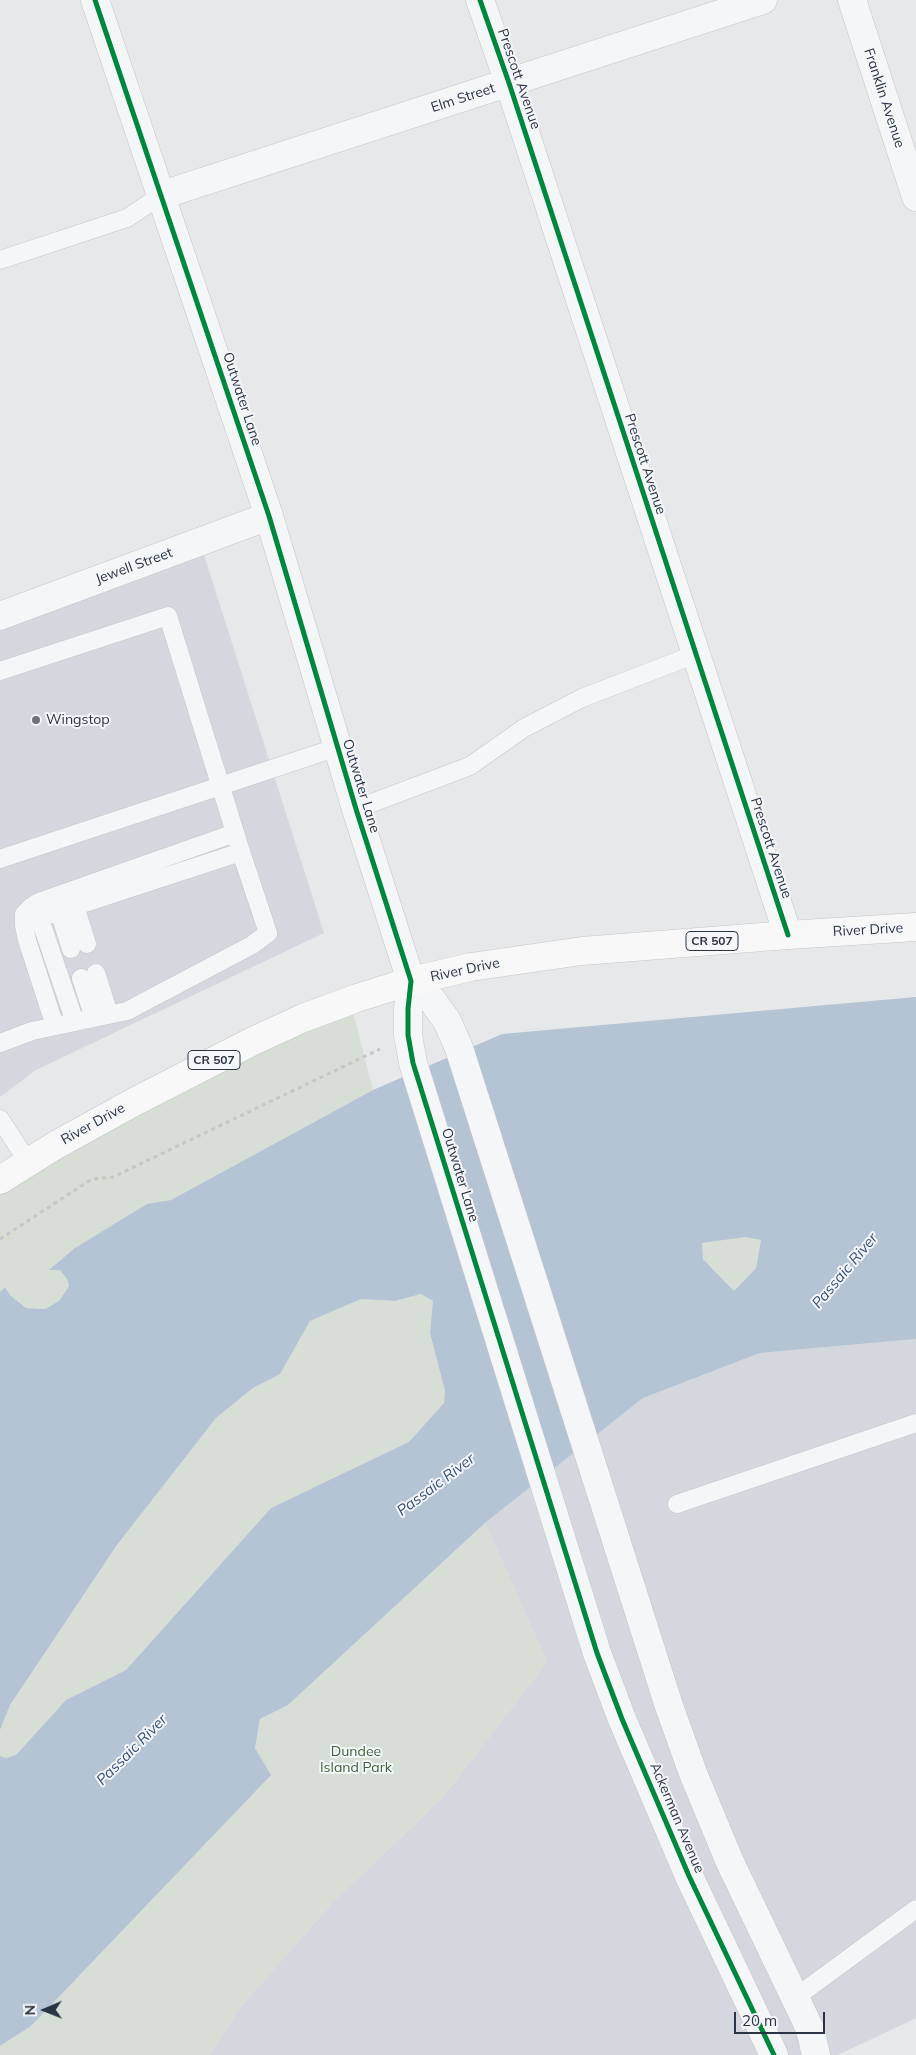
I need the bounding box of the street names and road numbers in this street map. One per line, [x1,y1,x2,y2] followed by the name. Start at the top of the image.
[494,26,544,132] street label: Prescott Avenue
[860,46,908,150] street label: Franklin Avenue
[429,80,497,116] street label: Elm Street
[219,350,265,448] street label: Outwater Lane
[621,411,669,517] street label: Prescott Avenue
[93,544,175,588] street label: Jewell Street
[339,737,383,835] street label: Outwater Lane
[747,795,795,901] street label: Prescott Avenue
[832,920,904,940] street label: River Drive
[686,931,738,950] road number: CR 507
[429,954,501,986] street label: River Drive
[188,1050,240,1070] road number: CR 507
[58,1100,128,1148] street label: River Drive
[438,1126,482,1224] street label: Outwater Lane
[646,1760,708,1876] street label: Ackerman Avenue

